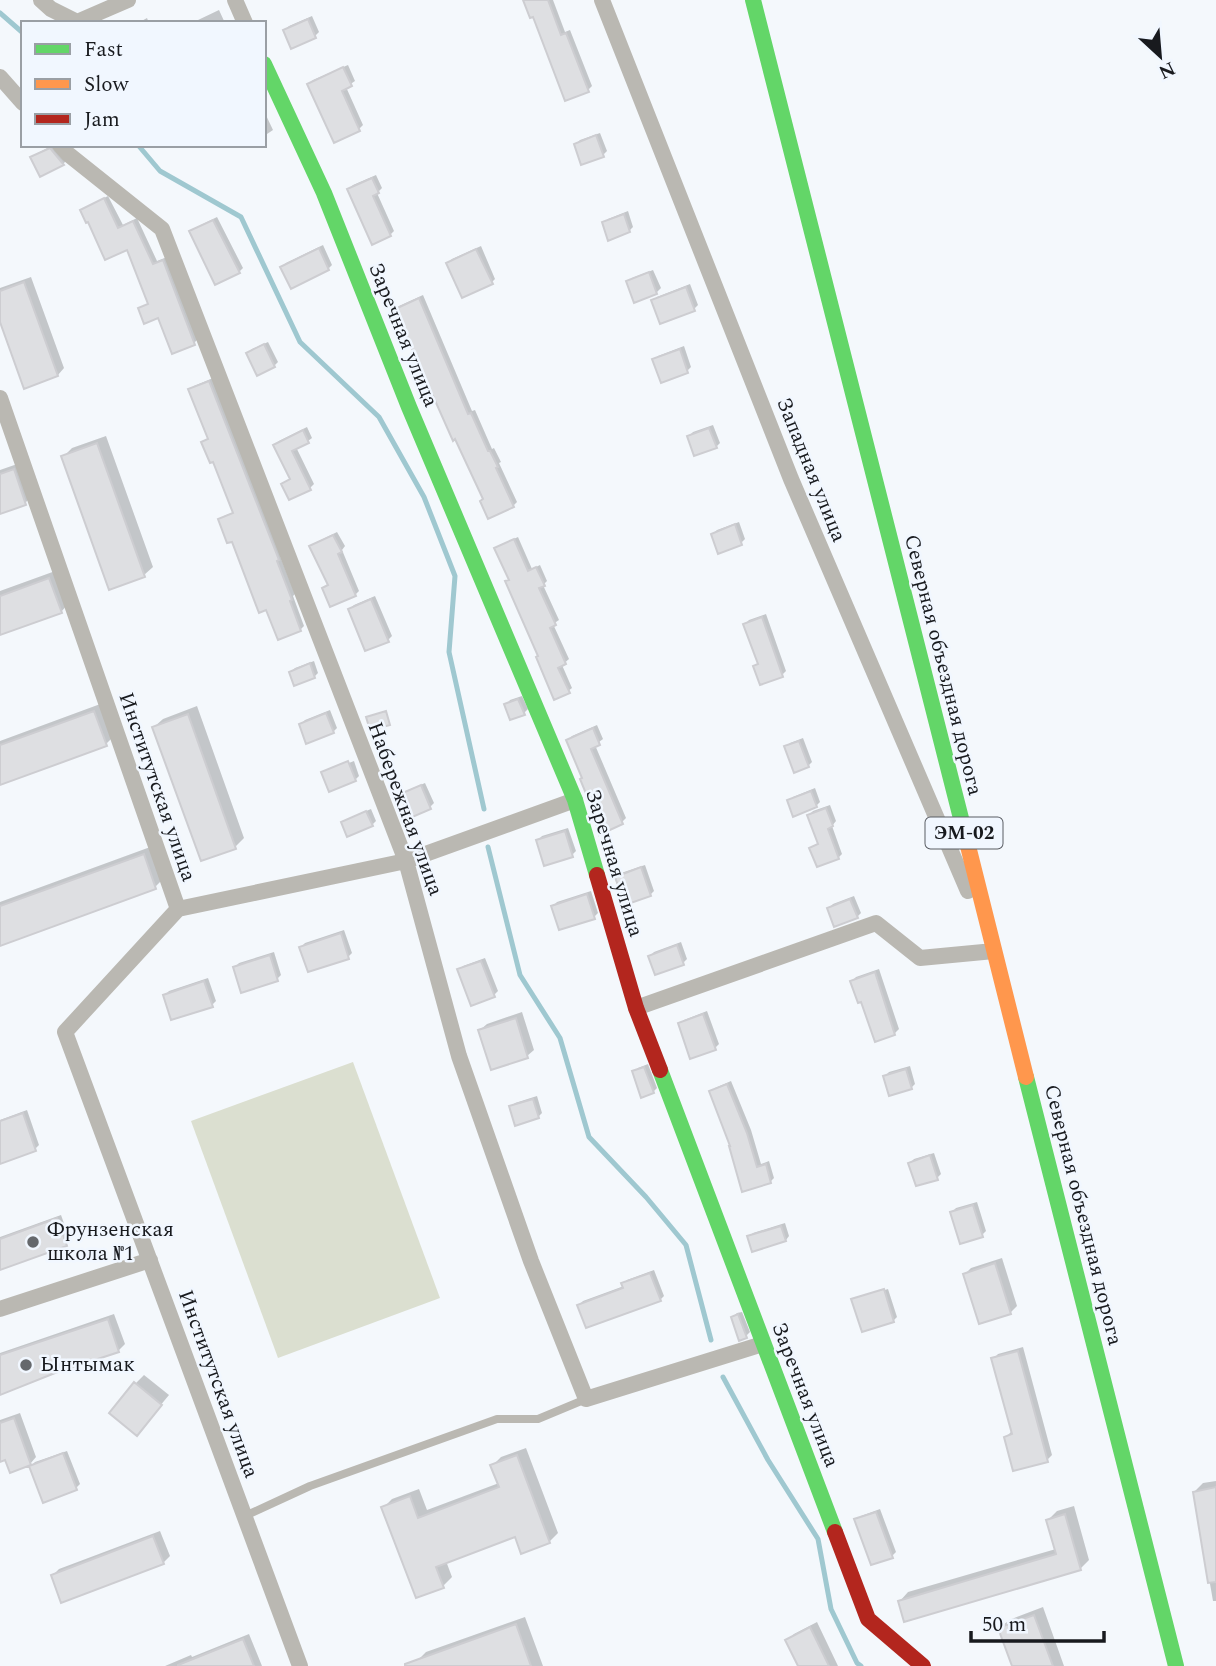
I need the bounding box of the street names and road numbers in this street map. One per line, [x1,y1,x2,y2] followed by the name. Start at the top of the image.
[359,258,447,413] street label: Заречная улица
[767,393,855,548] street label: Западная улица
[895,531,991,800] street label: Северная объездная дорога
[110,688,205,887] street label: Институтская улица
[359,718,452,901] street label: Набережная улица
[576,785,652,942] street label: Заречная улица
[926,818,1002,848] road number: ЭМ-02
[1035,1081,1131,1350] street label: Северная объездная дорога
[169,1285,267,1483] street label: Институтская улица
[763,1318,848,1473] street label: Заречная улица

